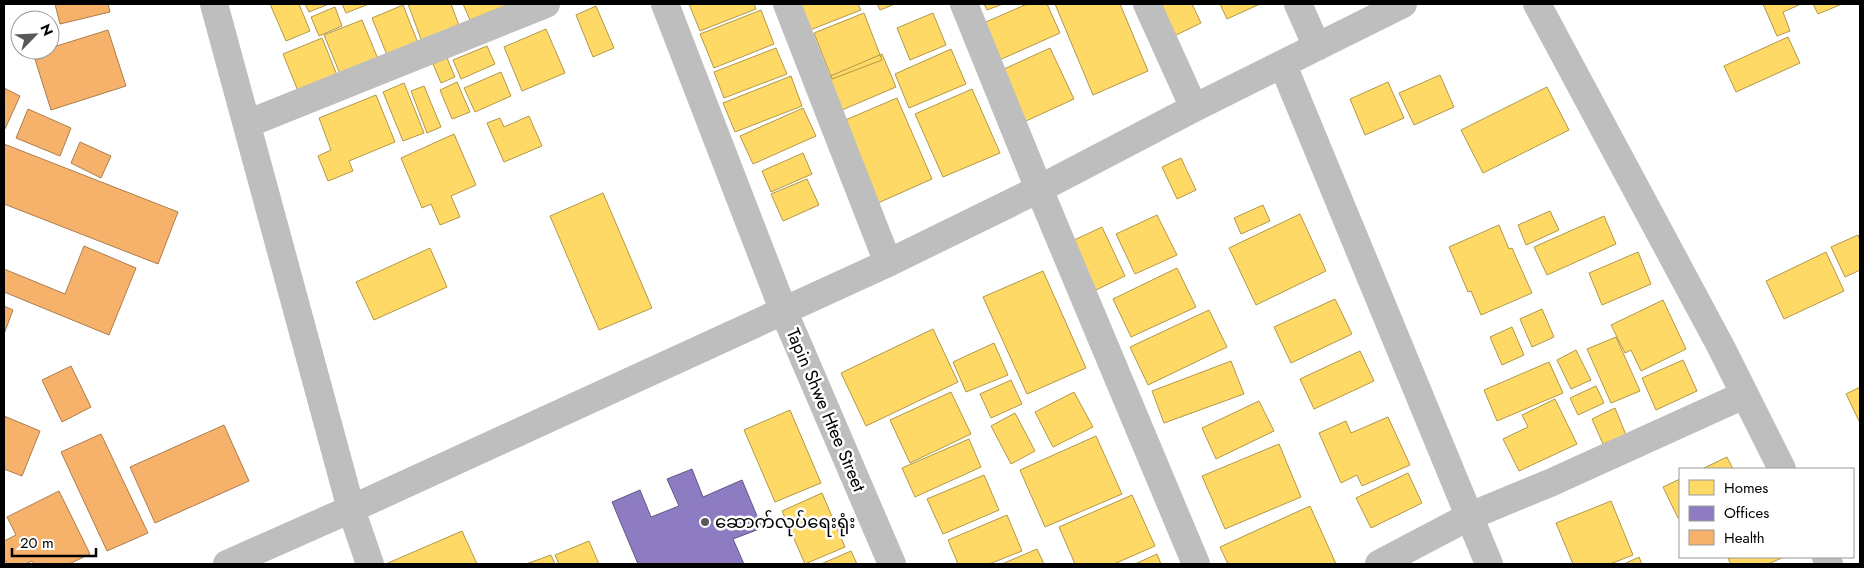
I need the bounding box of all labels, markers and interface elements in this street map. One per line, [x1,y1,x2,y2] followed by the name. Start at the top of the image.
[10,10,60,60] north arrow
[35,21,58,39] text: N
[780,324,872,496] street label: Tapin Shwe Htee Street
[1679,468,1854,558] legend
[1724,477,1768,499] text: Homes
[1724,502,1769,524] text: Offices
[715,509,855,537] place label: ဆောက်လုပ်ရေးရုံး
[699,516,711,528] marker: ဆောက်လုပ်ရေးရုံး
[12,526,96,558] scale bar
[1724,527,1765,549] text: Health
[20,532,54,554] text: 20 m

